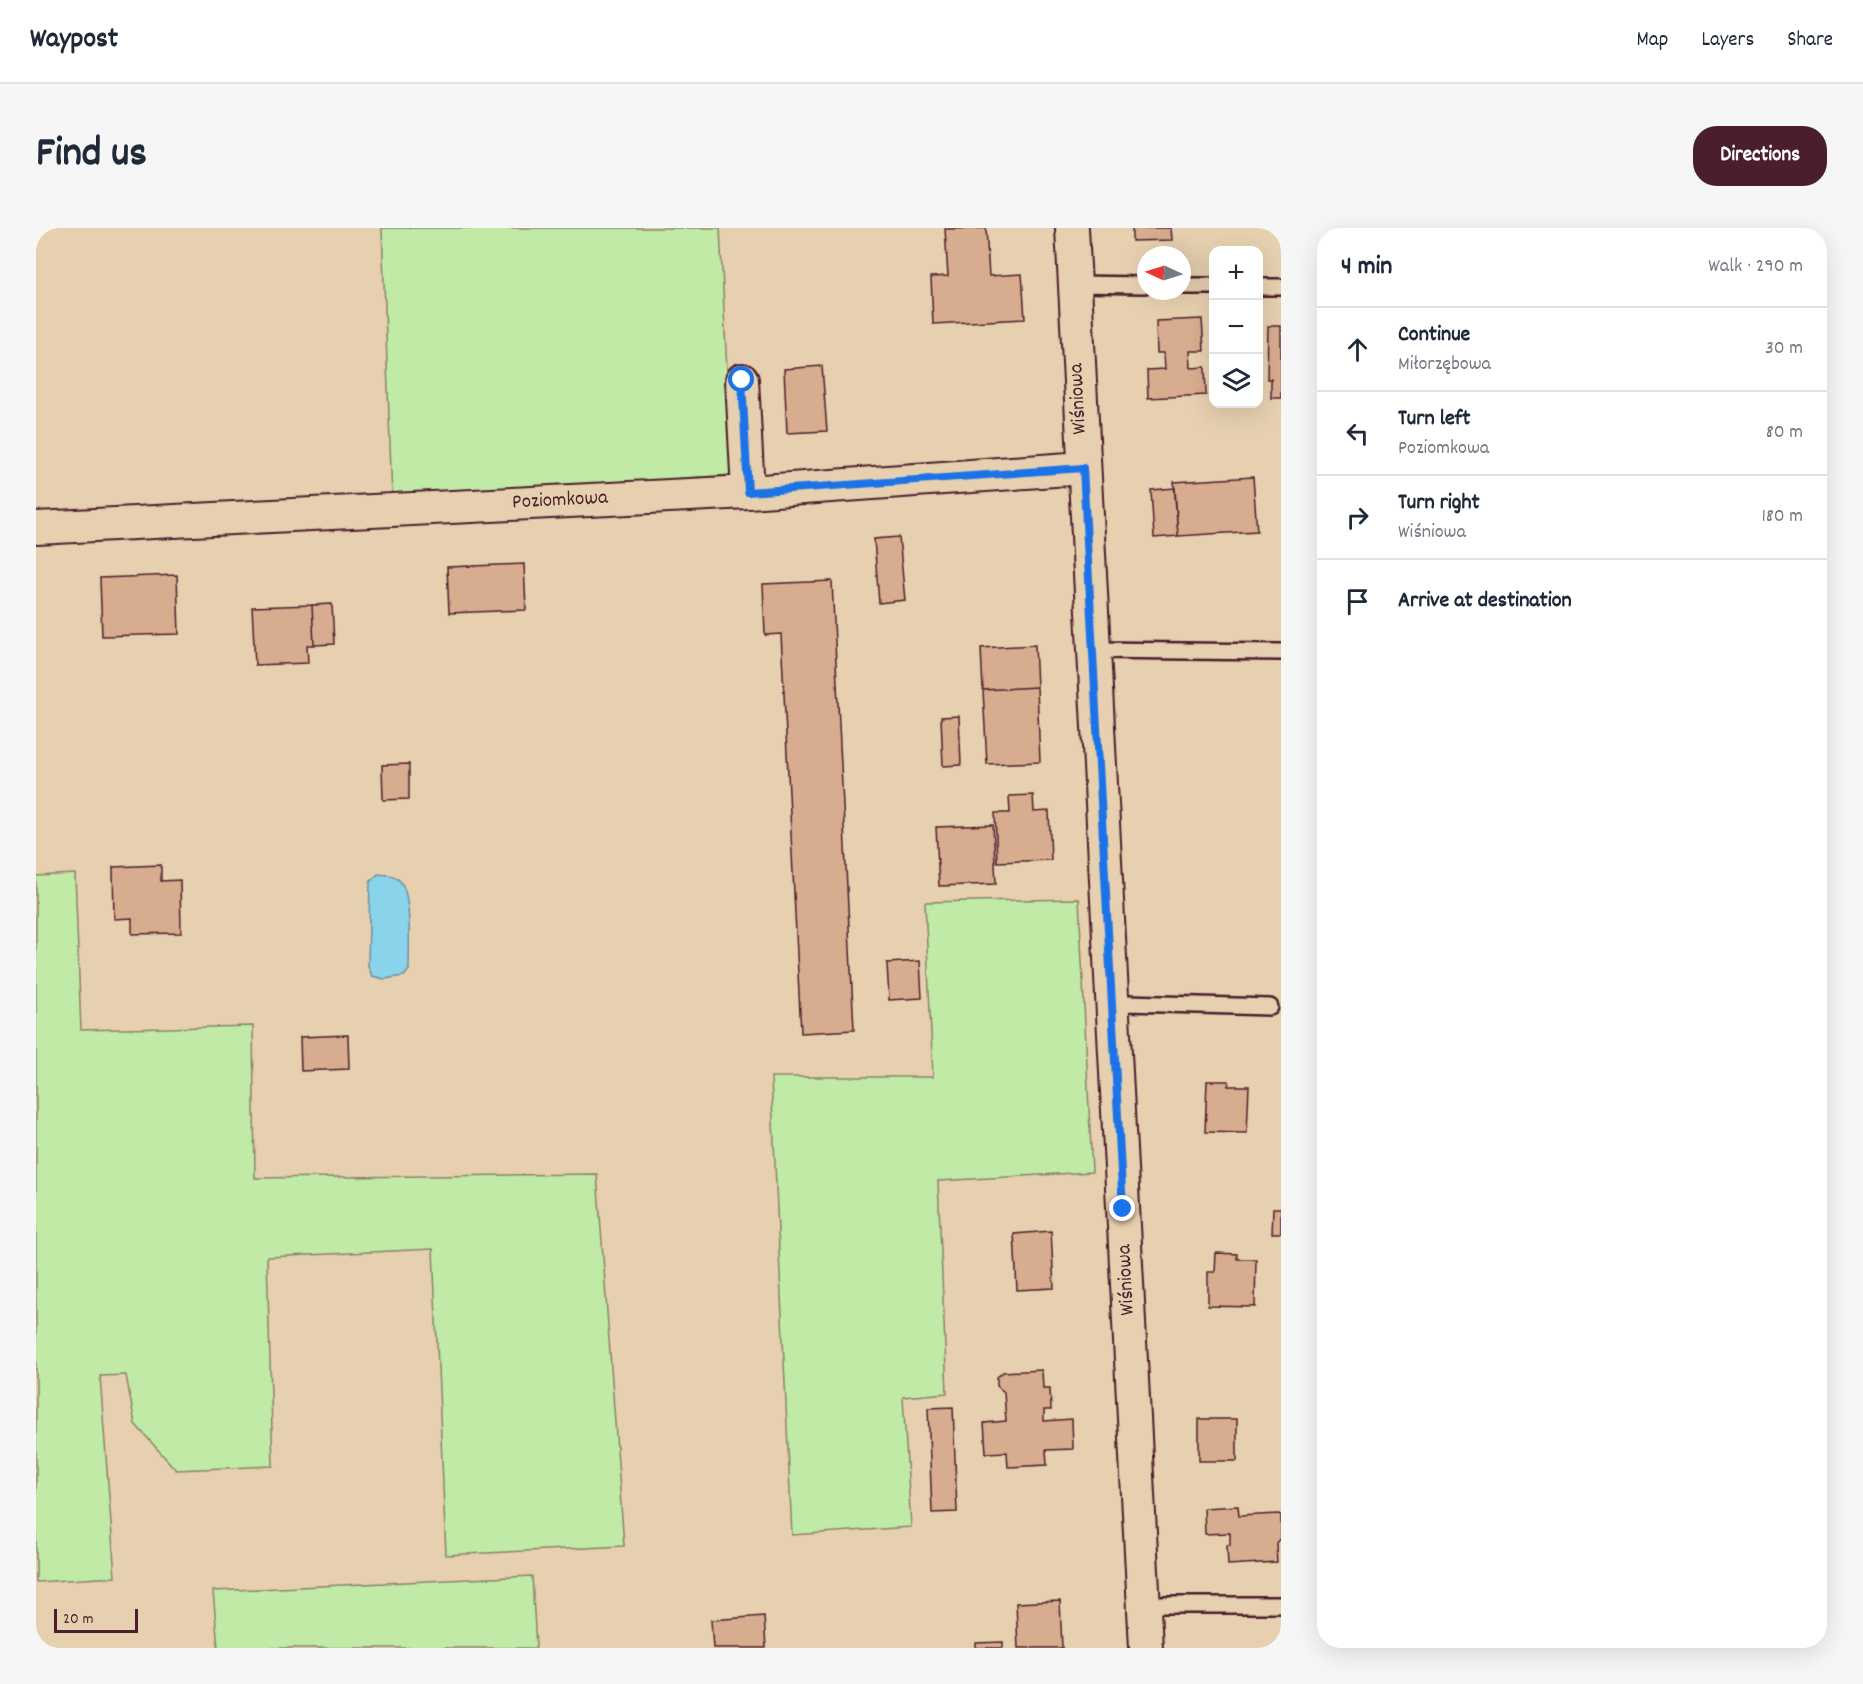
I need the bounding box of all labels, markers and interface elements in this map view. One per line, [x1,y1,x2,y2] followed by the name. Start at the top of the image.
[30,21,118,61] text: Waypost
[1637,26,1668,56] text: Map
[1701,26,1754,56] text: Layers
[1787,26,1833,56] text: Share
[36,126,147,186] text: Find us
[1693,126,1827,186] button: Directions
[1137,246,1191,300] north arrow
[1209,246,1263,408] map controls
[1209,246,1263,300] button: +
[1341,249,1392,286] text: 4 min
[1708,253,1803,281] text: Walk · 290 m
[1209,300,1263,354] button: −
[1398,320,1470,351] text: Continue
[1341,333,1374,366] icon: ahead
[1765,335,1803,363] text: 30 m
[1398,351,1491,379] text: Miłorzębowa
[1209,354,1263,408] button: layers
[1062,361,1096,435] street label: Wiśniowa
[728,366,754,392] route start
[1398,404,1470,435] text: Turn left
[1341,417,1374,450] icon: left
[1766,419,1803,447] text: 80 m
[1398,435,1489,463] text: Poziomkowa
[511,483,610,518] street label: Poziomkowa
[1398,488,1480,519] text: Turn right
[1341,501,1374,534] icon: right
[1761,503,1803,531] text: 180 m
[1398,519,1466,547] text: Wiśniowa
[1341,585,1374,618] icon: arrive
[1398,586,1572,617] text: Arrive at destination
[1109,1195,1135,1221] route end
[1110,1242,1144,1316] street label: Wiśniowa
[54,1606,138,1634] scale bar
[63,1608,93,1631] text: 20 m

